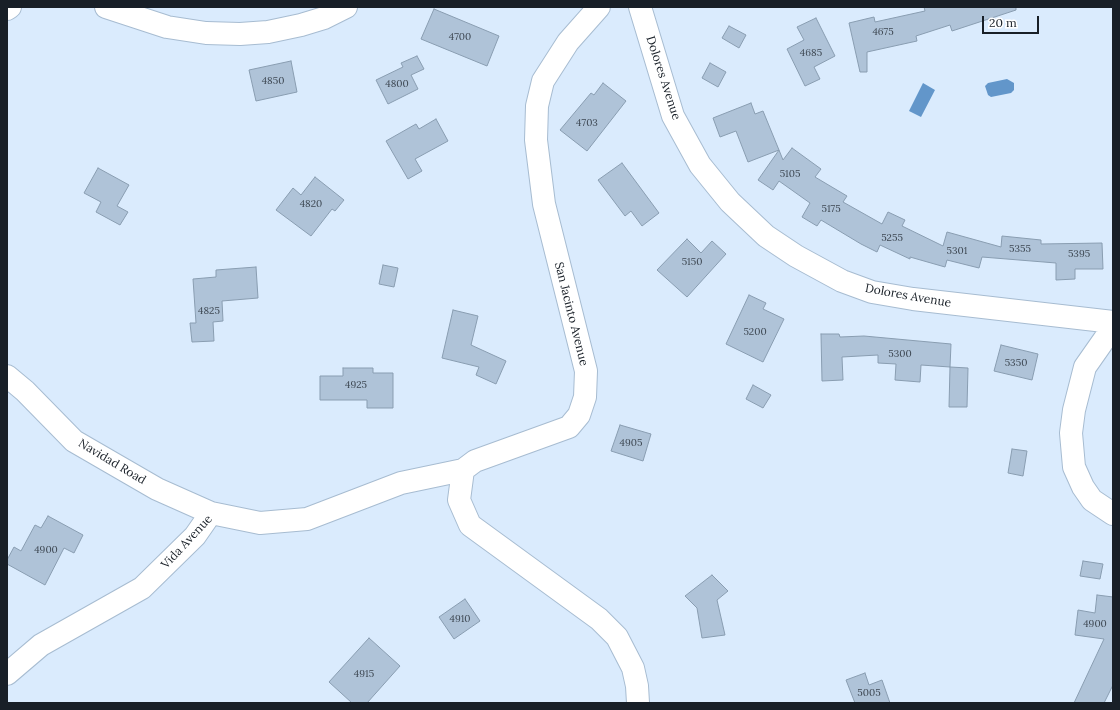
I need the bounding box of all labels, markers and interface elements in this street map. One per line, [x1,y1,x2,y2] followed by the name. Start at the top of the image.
[984,8,1041,34] scale bar
[989,15,1017,30] text: 20 m
[872,26,894,38] house number: 4675
[449,31,471,43] house number: 4700
[643,34,683,122] street label: Dolores Avenue
[800,47,822,59] house number: 4685
[262,75,284,87] house number: 4850
[385,78,409,90] house number: 4800
[576,117,598,129] house number: 4703
[780,168,800,180] house number: 5105
[300,198,322,210] house number: 4820
[821,203,841,215] house number: 5175
[881,232,903,244] house number: 5255
[1009,243,1031,255] house number: 5355
[947,245,967,257] house number: 5301
[1068,248,1090,260] house number: 5395
[682,256,702,268] house number: 5150
[551,261,591,367] street label: San Jacinto Avenue
[864,281,952,311] street label: Dolores Avenue
[198,305,220,317] house number: 4825
[743,326,767,338] house number: 5200
[888,348,912,360] house number: 5300
[1005,357,1027,369] house number: 5350
[345,379,367,391] house number: 4925
[76,436,148,488] street label: Navidad Road
[620,437,642,449] house number: 4905
[158,512,216,572] street label: Vida Avenue
[34,544,58,556] house number: 4900
[449,613,471,625] house number: 4910
[1083,618,1107,630] house number: 4900
[354,668,374,680] house number: 4915
[857,687,881,699] house number: 5005

